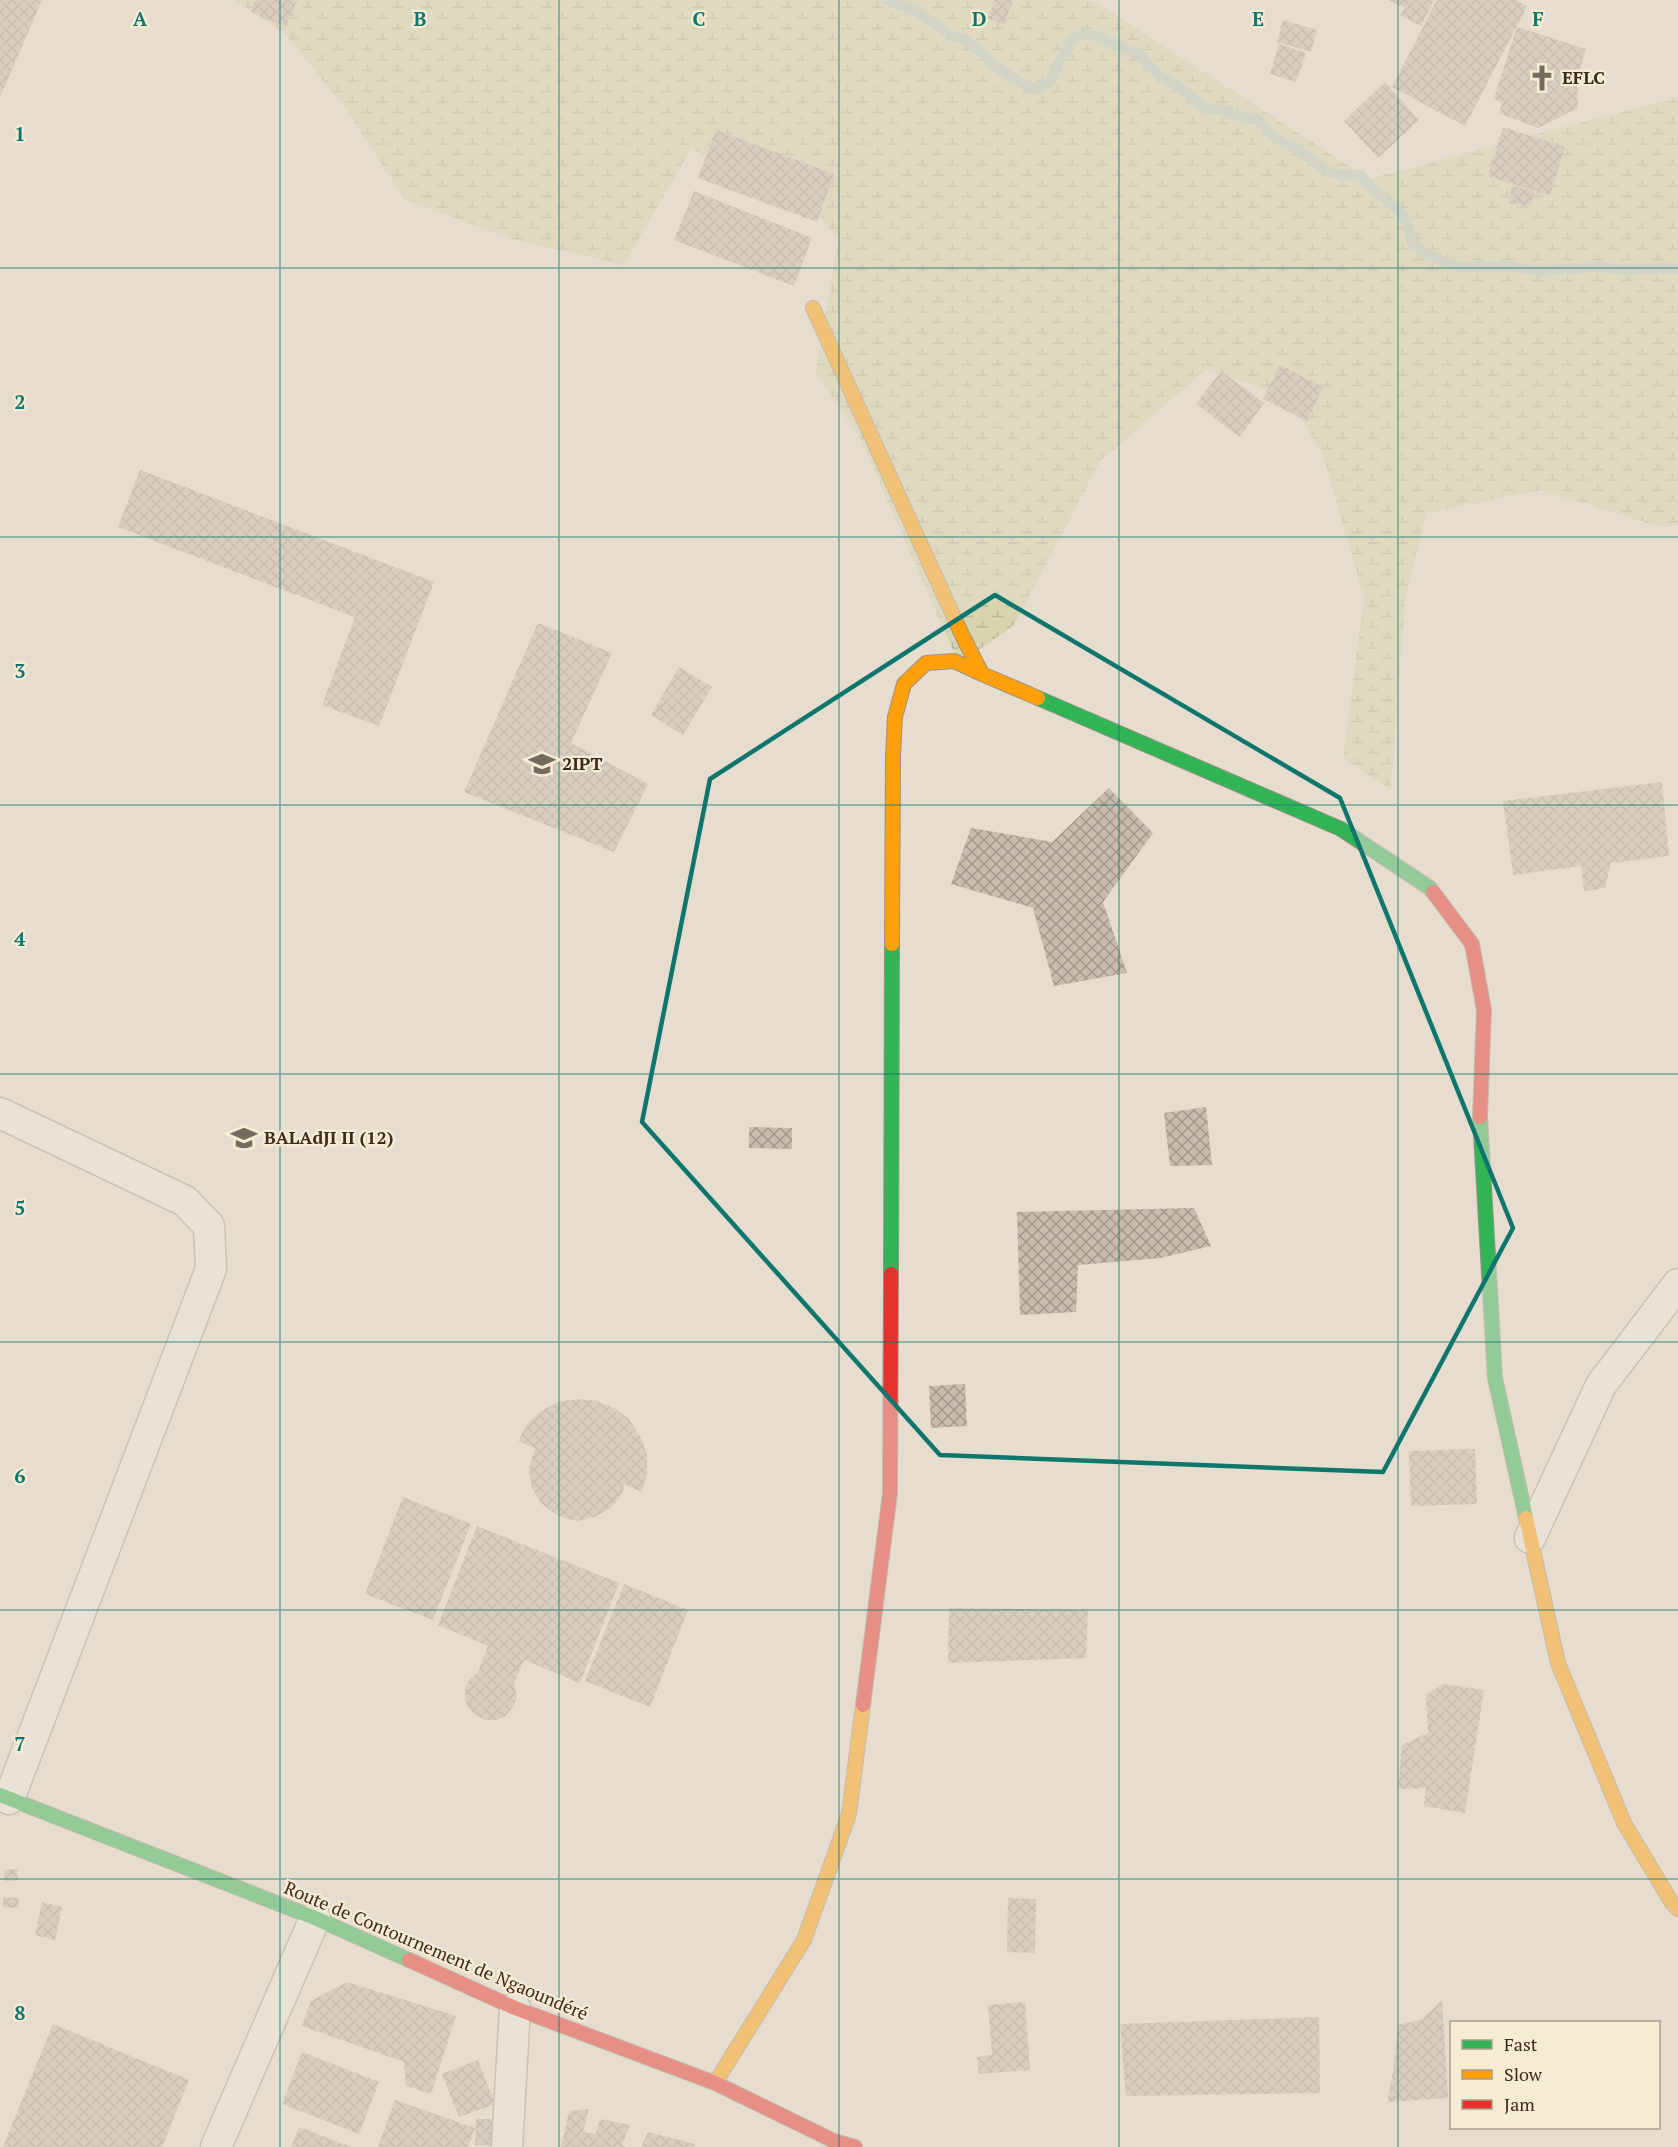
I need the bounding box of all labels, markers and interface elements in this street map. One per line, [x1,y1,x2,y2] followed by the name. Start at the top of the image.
[133,5,148,32] text: A
[414,5,427,32] text: B
[692,5,706,32] text: C
[972,5,986,32] text: D
[1252,5,1264,32] text: E
[1532,5,1544,32] text: F
[1527,63,1557,93] church icon: EFLC
[1562,65,1605,89] place label: EFLC
[14,120,26,147] text: 1
[14,388,26,415] text: 2
[14,657,26,684] text: 3
[527,749,557,779] school or university icon: 2IPT
[562,751,602,775] place label: 2IPT
[14,925,26,952] text: 4
[229,1123,259,1153] school or university icon: BALAdJI II (12)
[264,1125,393,1149] place label: BALAdJI II (12)
[14,1194,26,1221] text: 5
[14,1462,26,1489] text: 6
[14,1730,26,1757] text: 7
[281,1875,592,2025] street label: Route de Contournement de Ngaoundéré
[14,1999,26,2026] text: 8
[1450,2021,1660,2129] legend
[1504,2032,1538,2056] text: Fast
[1504,2062,1543,2086] text: Slow
[1504,2092,1535,2116] text: Jam

